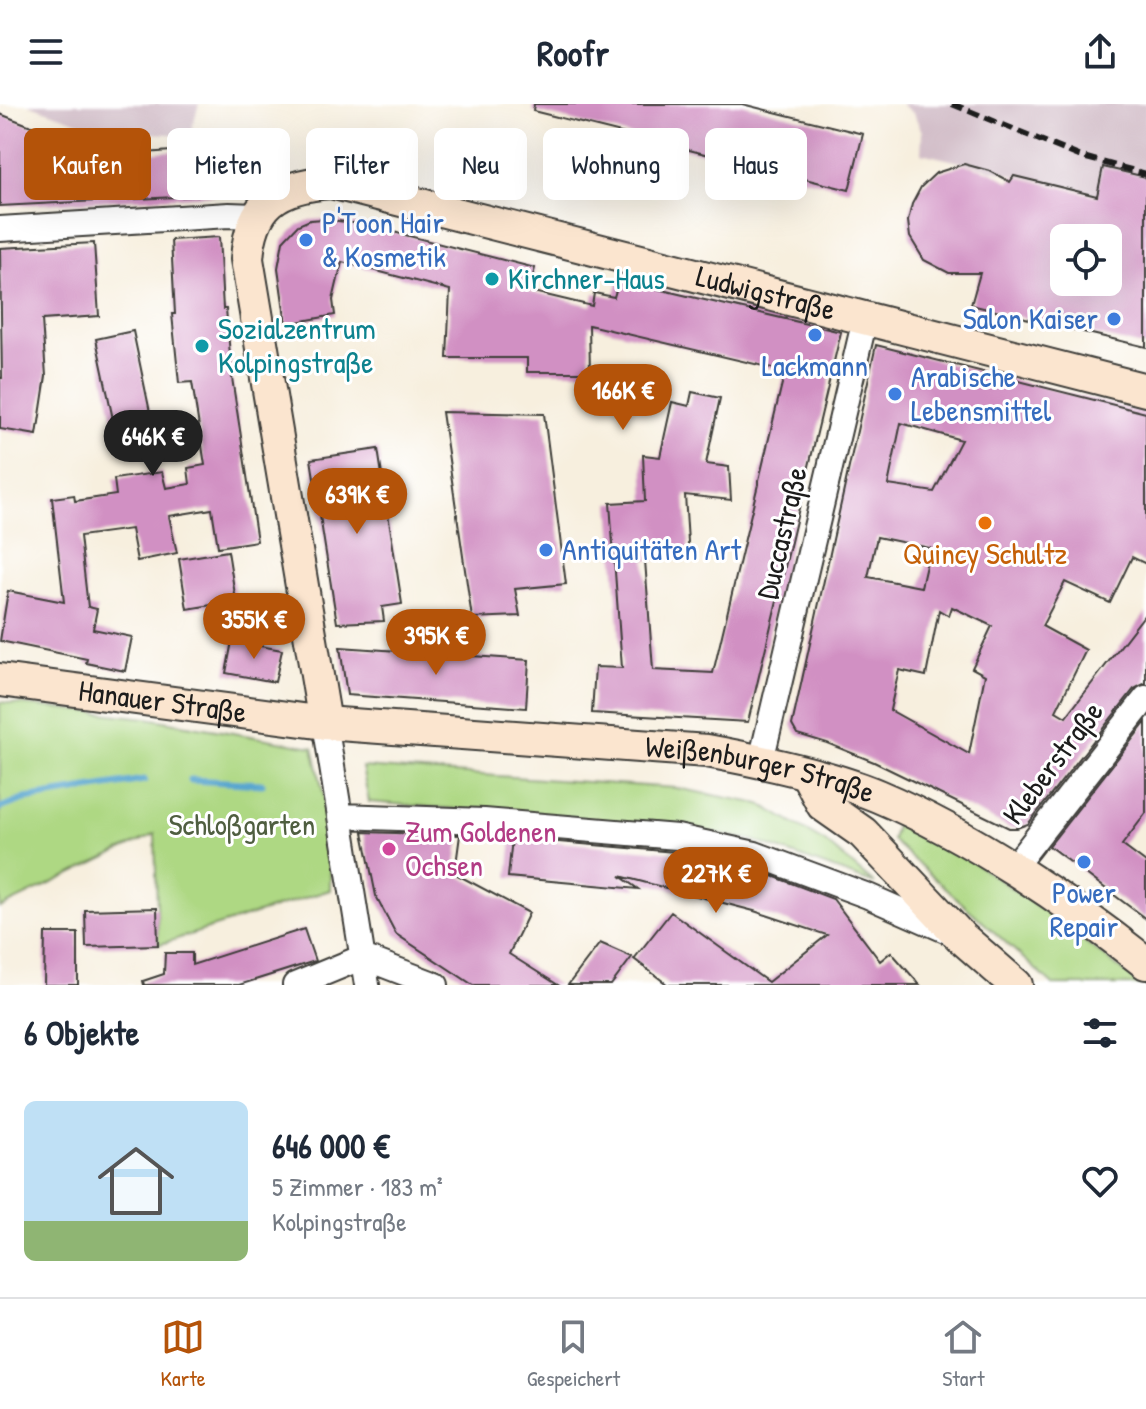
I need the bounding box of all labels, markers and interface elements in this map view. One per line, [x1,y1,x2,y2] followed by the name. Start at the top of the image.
[537,28,609,77] text: Roofr
[24,30,68,74] icon: menu
[1078,30,1122,74] icon: share
[24,128,151,200] chip: Kaufen
[167,128,290,200] chip: Mieten
[306,128,418,200] chip: Filter
[434,128,527,200] chip: Neu
[543,128,689,200] chip: Wohnung
[705,128,807,200] chip: Haus
[322,202,446,276] place label: P'Toon Hair & Kosmetik
[1050,224,1122,296] map controls
[1050,224,1122,296] button: locate
[297,231,315,249] marker: P'Toon Hair & Kosmetik
[692,255,840,329] street label: Ludwigstraße
[508,258,665,298] place label: Kirchner-Haus
[483,270,501,288] marker: Kirchner-Haus
[963,298,1098,338] place label: Salon Kaiser
[218,308,376,382] place label: Sozialzentrum Kolpingstraße
[1105,310,1123,328] marker: Salon Kaiser
[806,326,824,344] marker: Lackmann
[193,337,211,355] marker: Sozialzentrum Kolpingstraße
[762,345,868,385] place label: Lackmann
[911,356,1051,430] place label: Arabische Lebensmittel
[558,364,688,432] pin: 166K €
[592,372,654,407] text: 166K €
[886,385,904,403] marker: Arabische Lebensmittel
[88,410,218,478] pin: 646K €
[122,418,184,453] text: 646K €
[746,463,816,603] street label: Duccastraße
[292,468,422,536] pin: 639K €
[325,476,389,511] text: 639K €
[976,514,994,532] marker: Quincy Schultz
[562,529,742,569] place label: Antiquitäten Art
[903,533,1067,573] place label: Quincy Schultz
[537,541,555,559] marker: Antiquitäten Art
[189,593,319,661] pin: 355K €
[221,601,287,636] text: 355K €
[371,609,501,677] pin: 395K €
[404,617,468,652] text: 395K €
[76,670,249,731] street label: Hanauer Straße
[993,693,1112,832] street label: Kleberstraße
[644,726,881,812] street label: Weißenburger Straße
[169,804,315,844] park label: Schloßgarten
[405,811,557,885] place label: Zum Goldenen Ochsen
[380,840,398,858] marker: Zum Goldenen Ochsen
[651,847,781,915] pin: 227K €
[1075,853,1093,871] marker: Power Repair
[681,855,751,890] text: 227K €
[1050,872,1119,946] place label: Power Repair
[24,1010,139,1056] text: 6 Objekte
[1078,1011,1122,1055] icon: filters
[272,1123,390,1169] text: 646 000 €
[88,1133,184,1229] icon: home
[1078,1159,1122,1203] icon: heart
[272,1169,443,1204] text: 5 Zimmer · 183 m²
[272,1204,407,1239] text: Kolpingstraße
[161,1315,206,1393] tab: Karte
[527,1315,620,1393] tab: Gespeichert
[941,1315,985,1393] tab: Start

